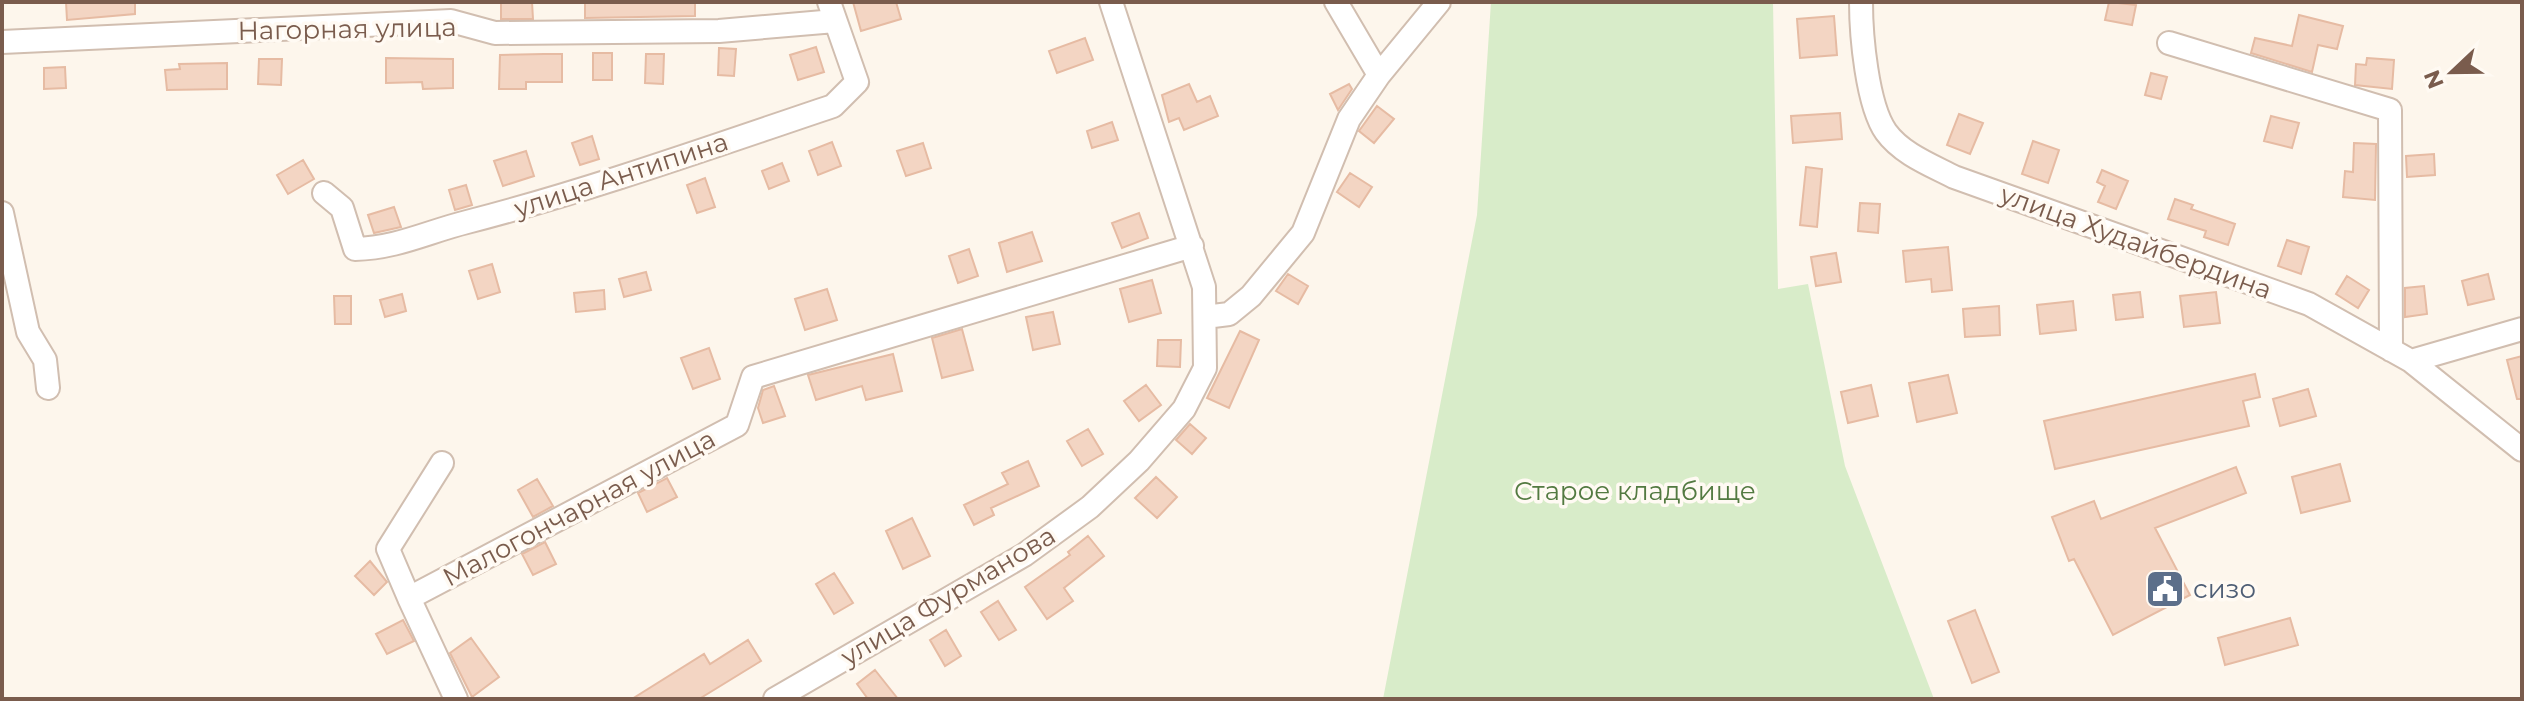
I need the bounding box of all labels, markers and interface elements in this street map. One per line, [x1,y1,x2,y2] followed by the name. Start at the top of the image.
[237,11,457,47] street label: Нагорная улица
[2412,32,2492,112] north arrow
[2418,66,2450,93] text: N
[509,125,732,225] street label: улица Антипина
[1995,178,2276,306] street label: улица Худайбердина
[437,423,721,593] street label: Малогончарная улица
[1514,475,1756,507] park label: Старое кладбище
[834,519,1061,673] street label: улица Фурманова
[2144,568,2186,610] public building icon: сизо
[2193,573,2256,605] place label: сизо

